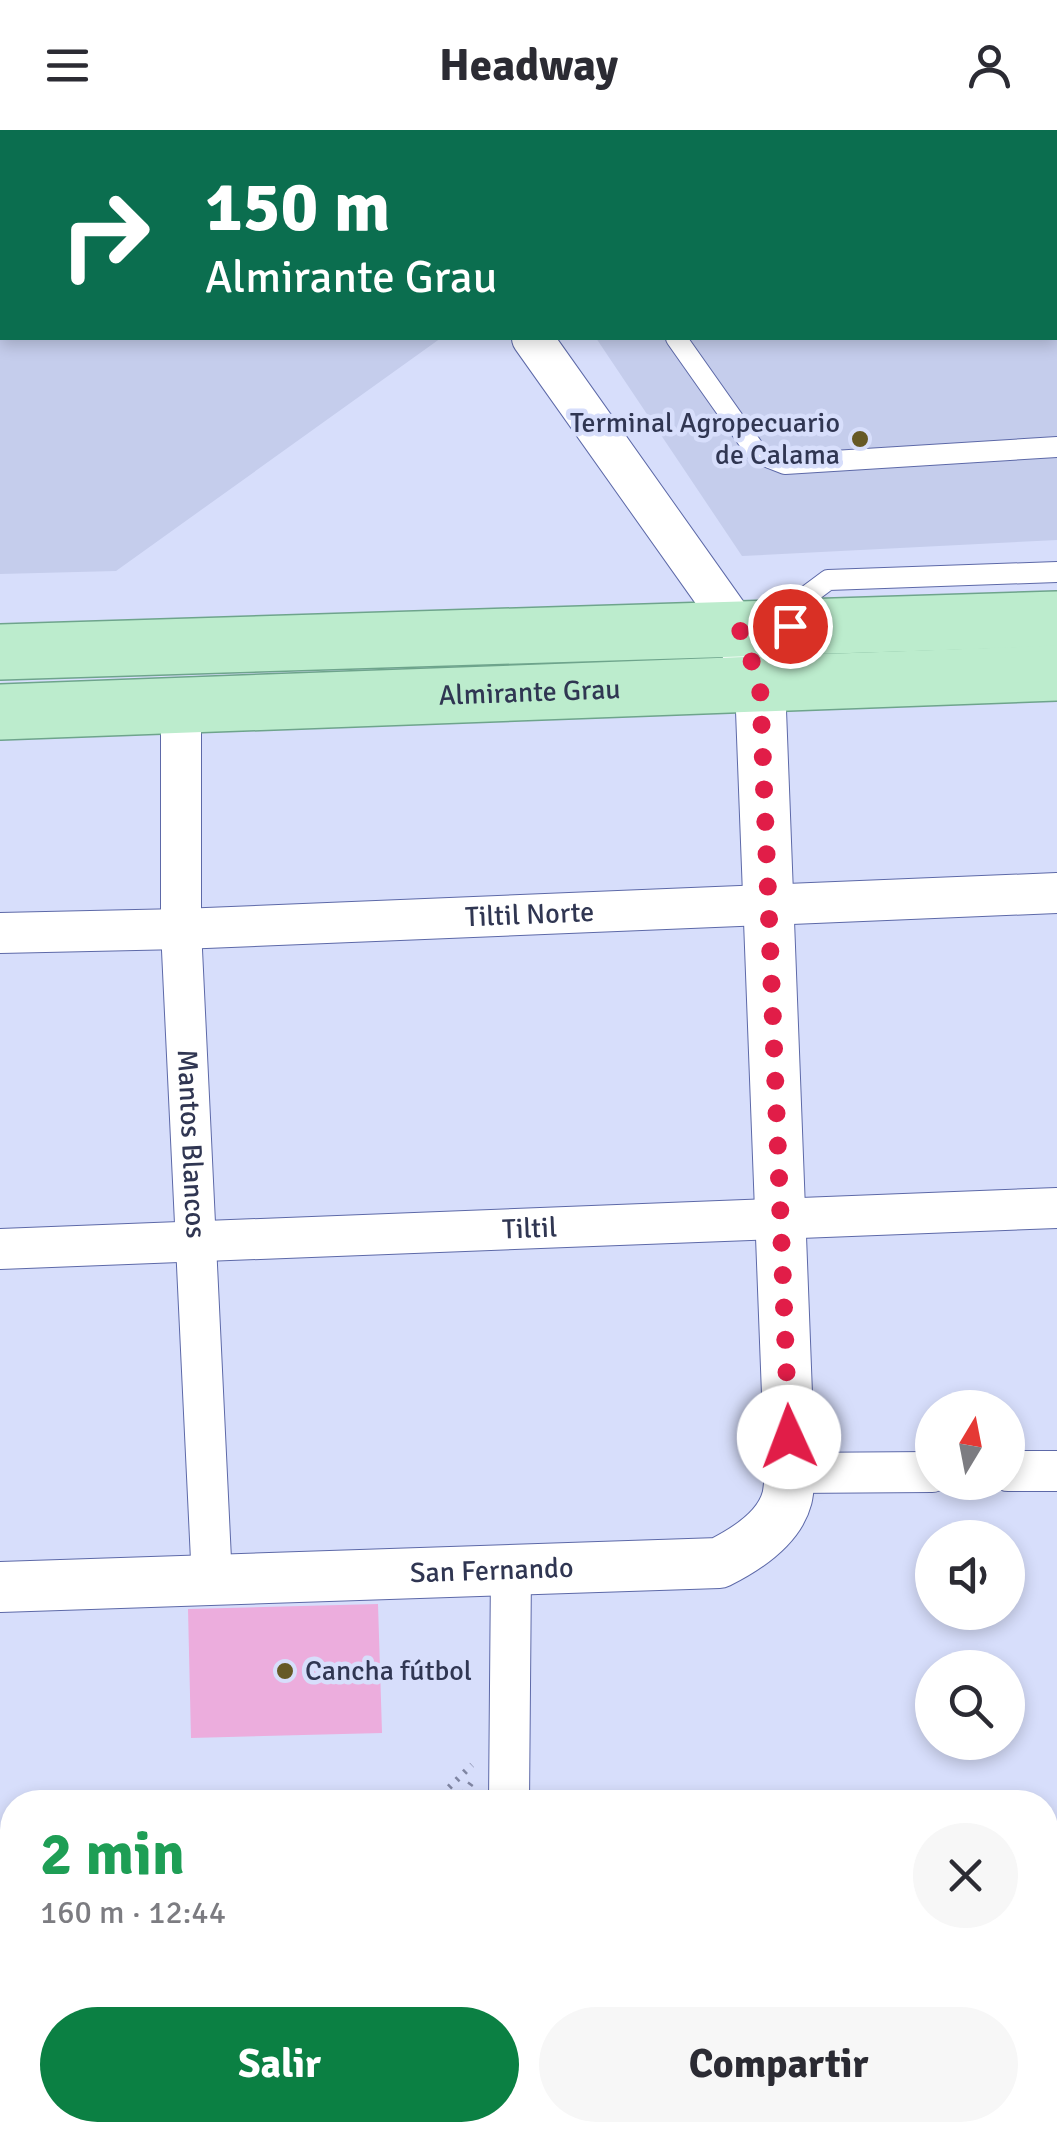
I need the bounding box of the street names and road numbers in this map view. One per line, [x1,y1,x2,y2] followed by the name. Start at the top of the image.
[438,672,621,713] street label: Almirante Grau
[464,895,595,934] street label: Tiltil Norte
[170,1048,213,1239] street label: Mantos Blancos
[501,1210,558,1247] street label: Tiltil
[409,1551,574,1590] street label: San Fernando

